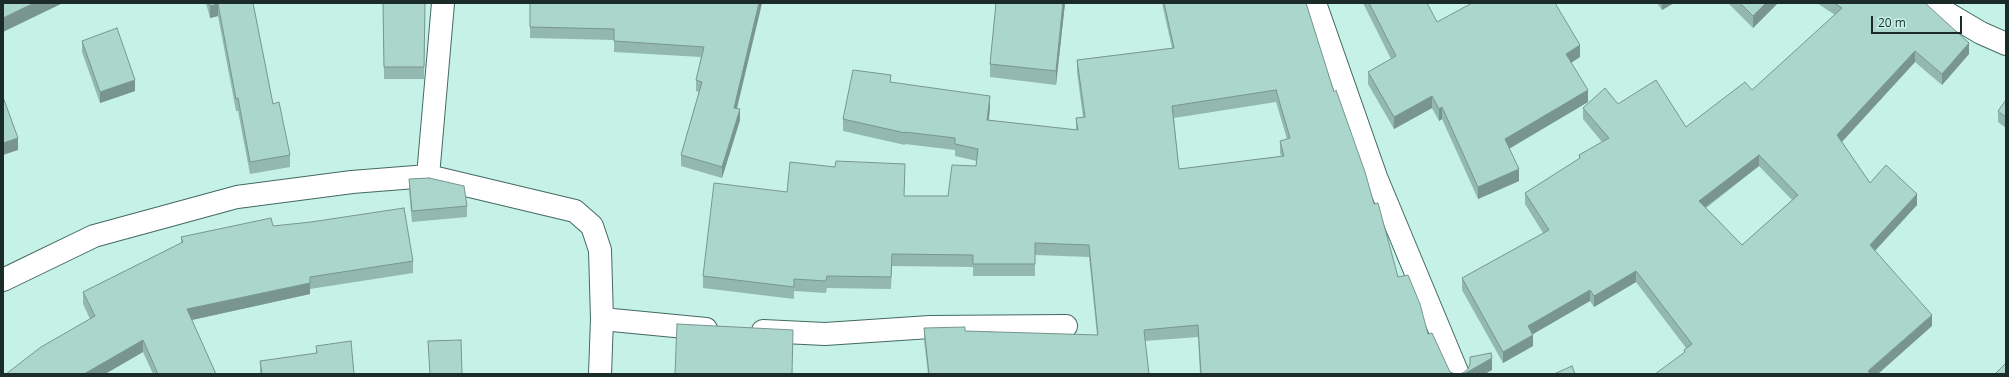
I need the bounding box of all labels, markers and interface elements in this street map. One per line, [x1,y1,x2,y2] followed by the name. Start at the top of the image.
[1873,8,1964,34] scale bar
[1878,14,1906,31] text: 20 m

